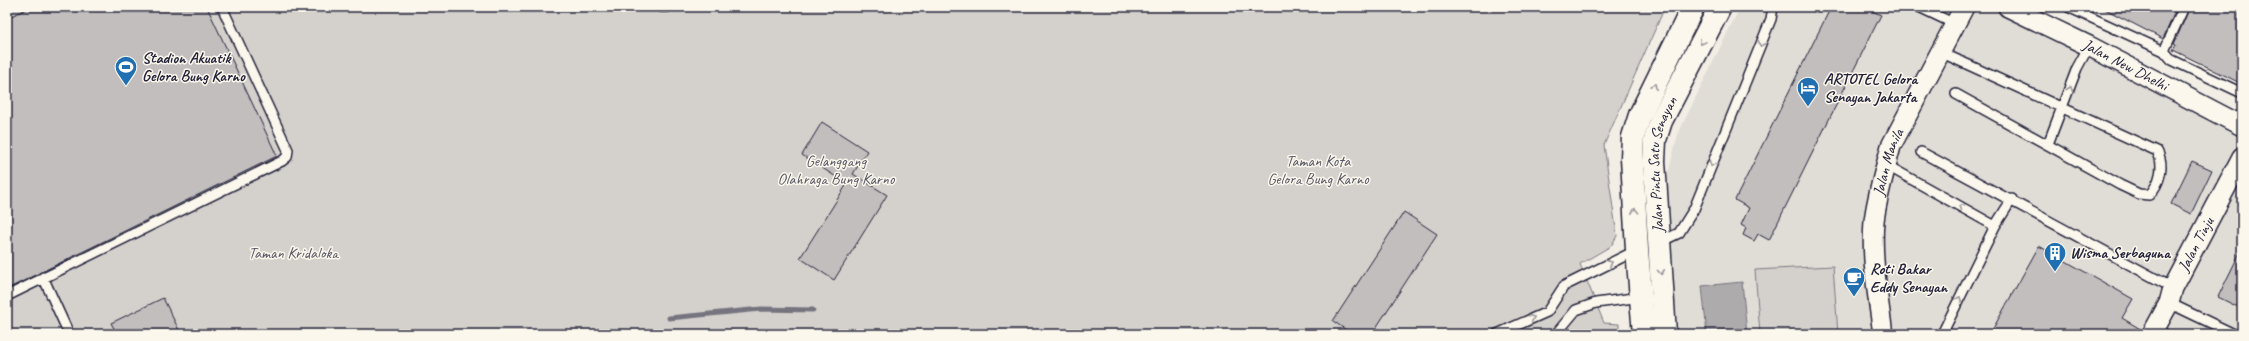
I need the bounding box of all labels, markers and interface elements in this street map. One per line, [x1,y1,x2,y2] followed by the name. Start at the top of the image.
[2079,34,2173,96] street label: Jalan New Dhelhi
[1700,37,1707,45] one-way arrow
[1758,39,1766,47] one-way arrow
[142,48,246,86] place label: Stadion Akuatik Gelora Bung Karno
[113,54,139,87] sports icon: Stadion Akuatik Gelora Bung Karno
[1824,69,1918,107] place label: ARTOTEL Gelora Senayan Jakarta
[1795,75,1821,108] hotel icon: ARTOTEL Gelora Senayan Jakarta
[1649,82,1657,90] one-way arrow
[2066,85,2074,92] one-way arrow
[1644,92,1682,235] street label: Jalan Pintu Satu Senayan
[1868,124,1909,199] street label: Jalan Manila
[778,151,896,189] park label: Gelanggang Olahraga Bung Karno
[1267,151,1370,189] park label: Taman Kota Gelora Bung Karno
[1709,160,1717,168] one-way arrow
[1958,205,1965,212] one-way arrow
[1630,208,1639,214] one-way arrow
[2173,213,2219,276] street label: Jalan Tinju
[2042,240,2068,273] building icon: Wisma Serbaguna
[248,243,339,263] park label: Taman Kridaloka
[2070,243,2171,263] place label: Wisma Serbaguna
[1870,259,1949,297] place label: Roti Bakar Eddy Senayan
[1606,260,1614,268] one-way arrow
[1841,265,1867,298] cafe icon: Roti Bakar Eddy Senayan
[1656,269,1665,275] one-way arrow
[1954,296,1962,303] one-way arrow
[1528,315,1536,323] one-way arrow

